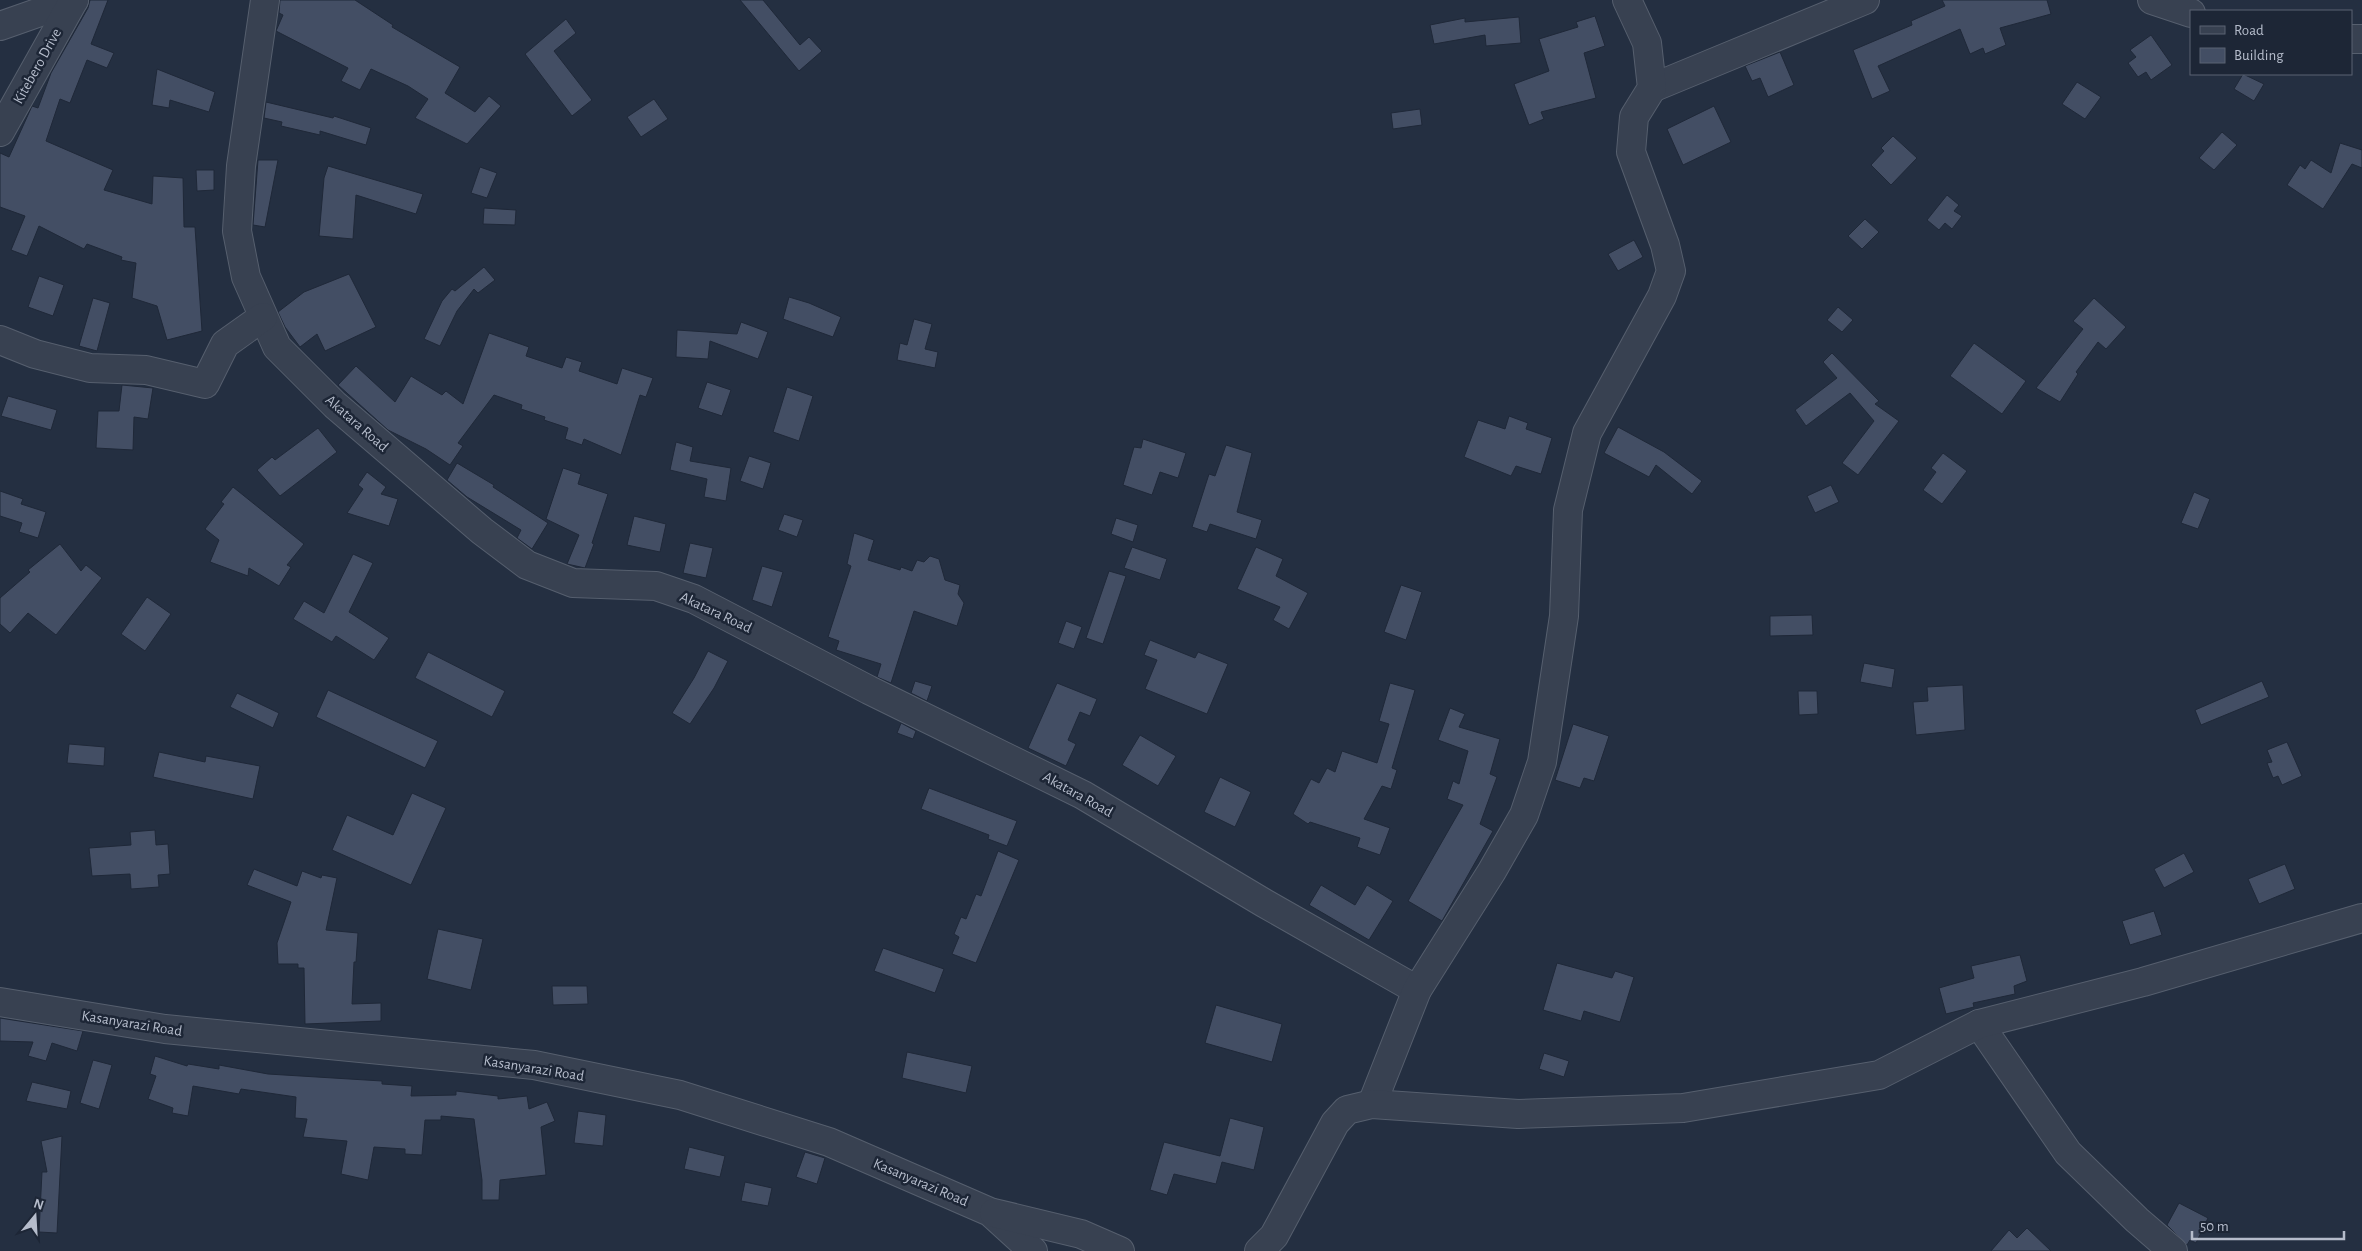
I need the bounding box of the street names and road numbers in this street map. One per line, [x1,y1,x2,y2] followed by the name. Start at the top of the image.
[11,26,64,107] street label: Kitebero Drive
[322,392,391,455] street label: Akatara Road
[677,589,754,636] street label: Akatara Road
[1040,769,1116,820] street label: Akatara Road
[81,1008,183,1039] street label: Kasanyarazi Road
[483,1053,585,1084] street label: Kasanyarazi Road
[871,1156,971,1209] street label: Kasanyarazi Road

